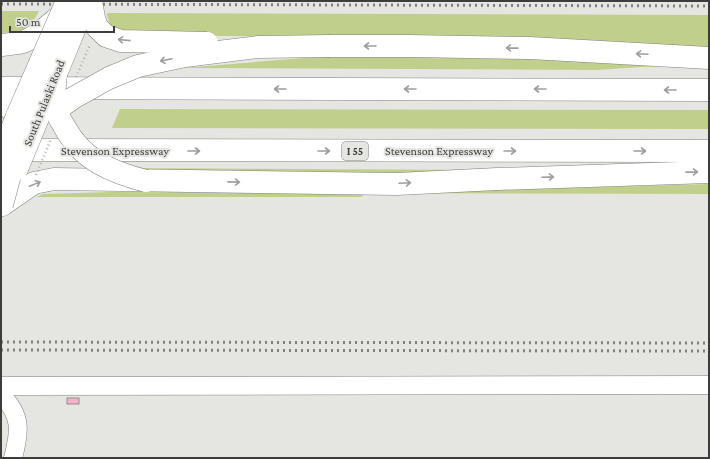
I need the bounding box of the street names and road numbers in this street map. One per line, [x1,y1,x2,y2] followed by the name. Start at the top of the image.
[20,57,68,148] street label: South Pulaski Road
[342,142,368,160] road number: I 55
[61,144,169,158] street label: Stevenson Expressway
[385,144,493,158] street label: Stevenson Expressway

